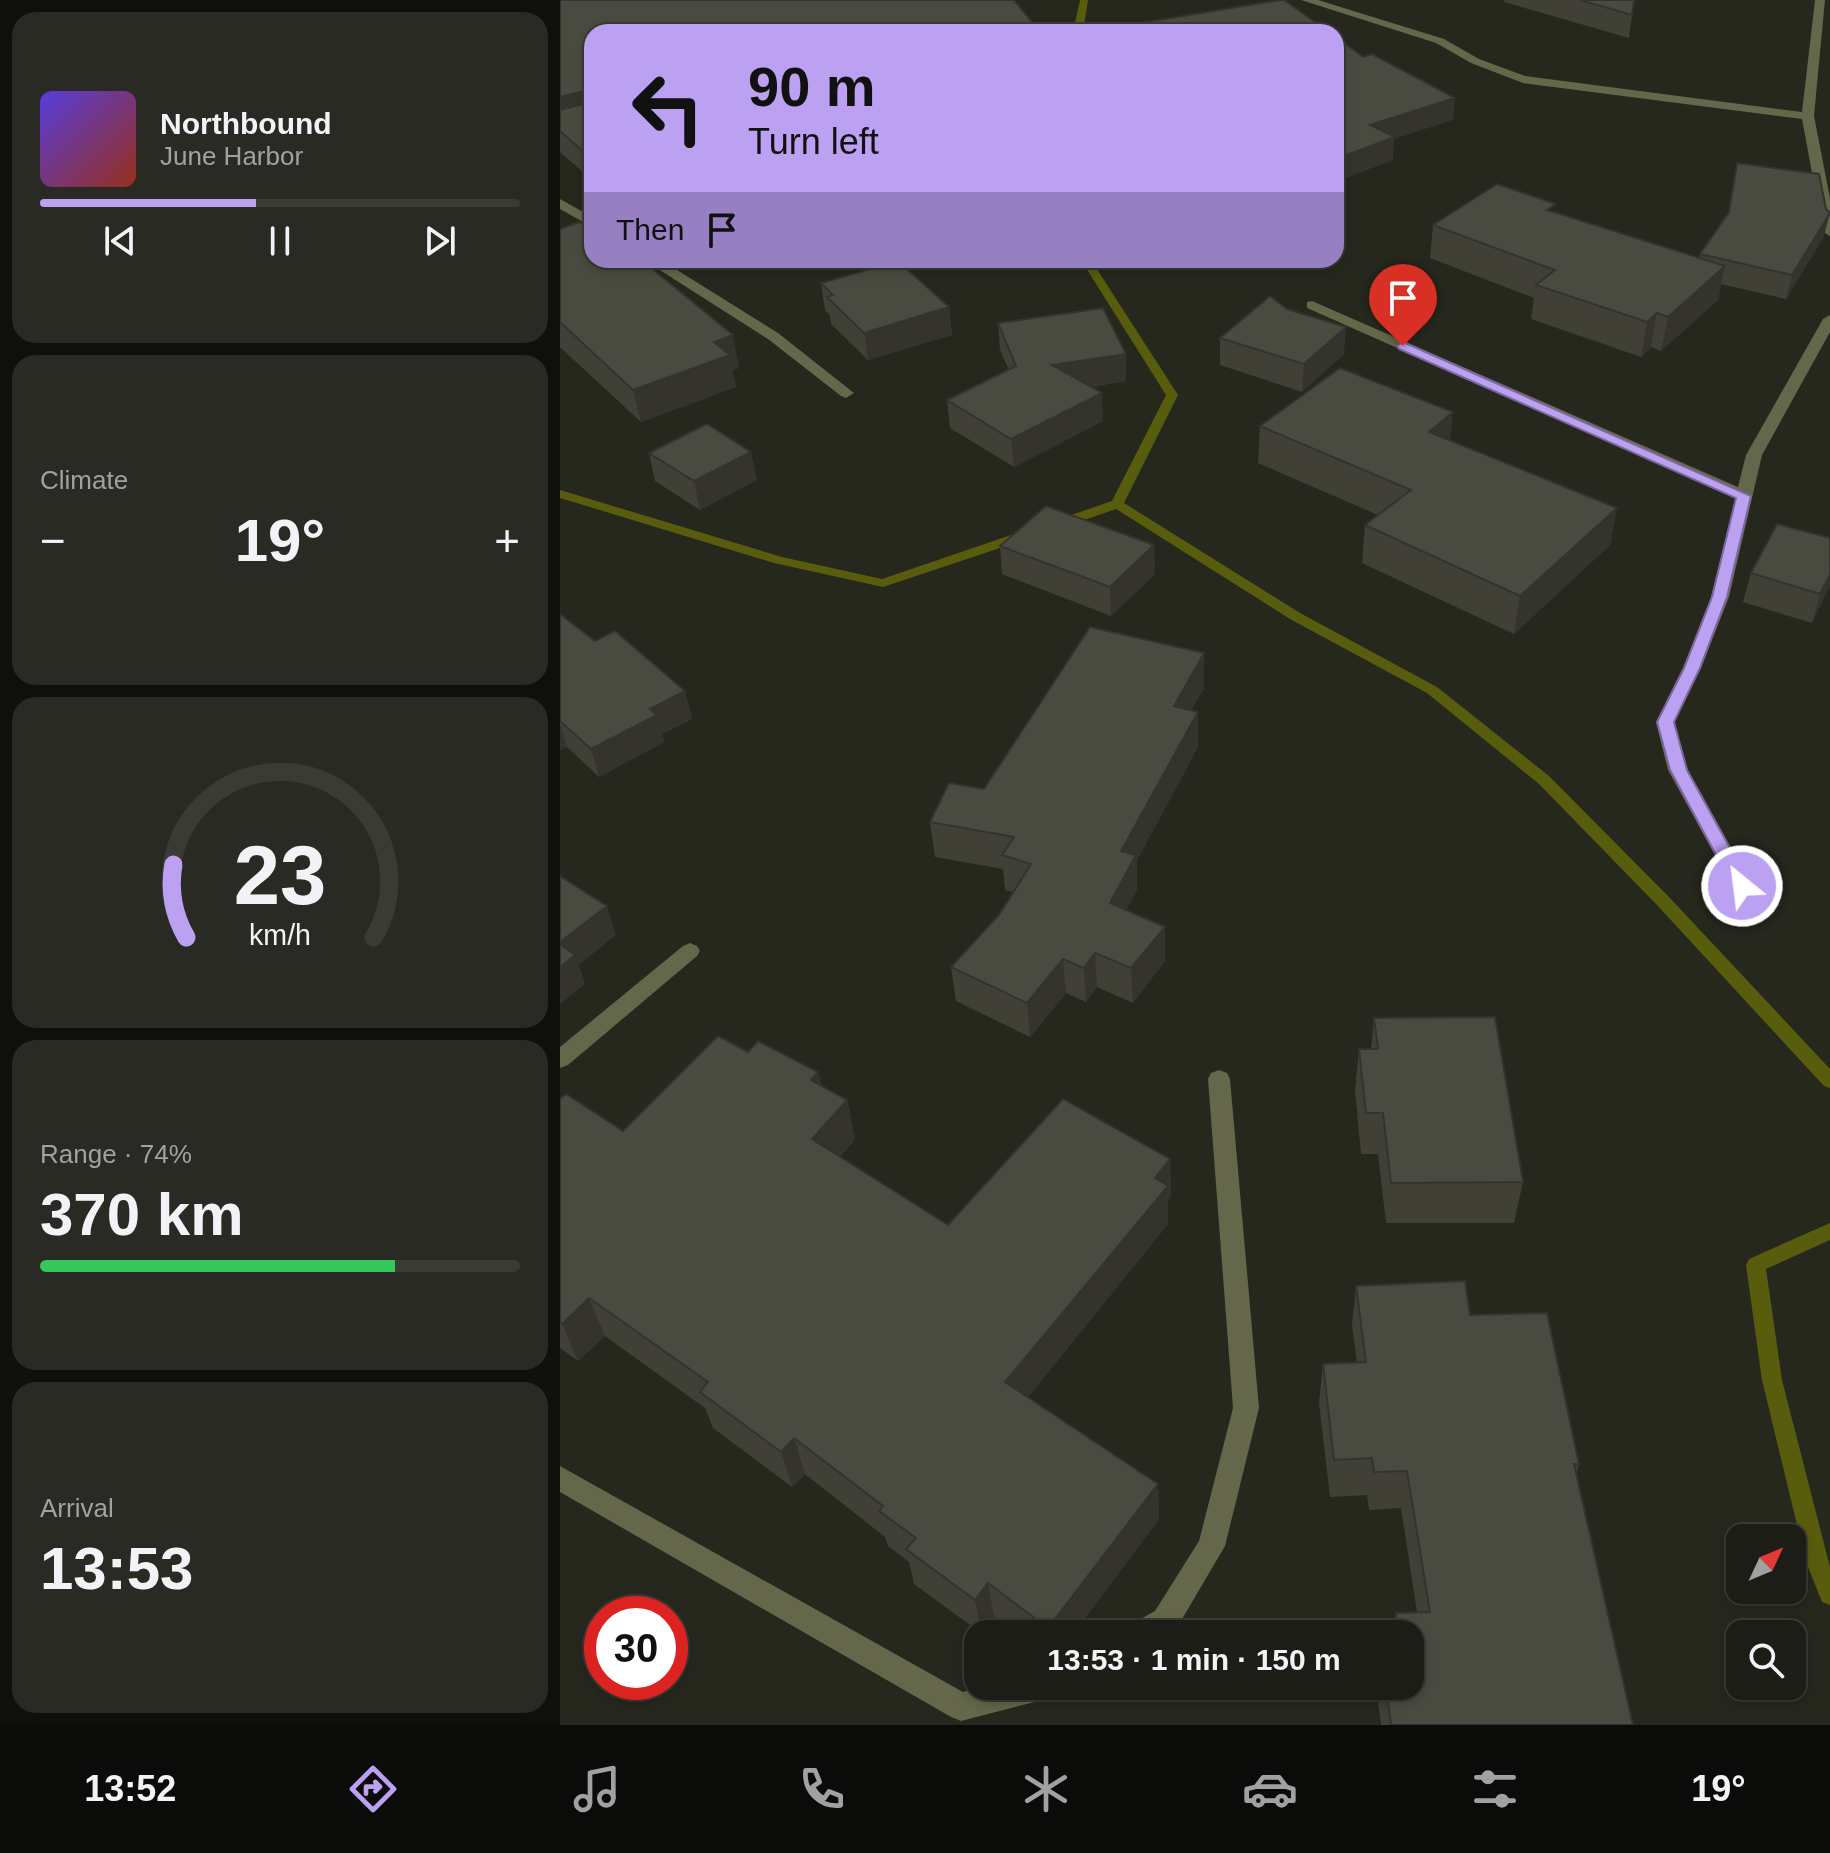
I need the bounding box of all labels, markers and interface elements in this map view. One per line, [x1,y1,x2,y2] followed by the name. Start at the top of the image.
[748,55,876,118] text: 90 m
[616,56,720,160] icon: left
[160,107,332,140] text: Northbound
[748,121,879,162] text: Turn left
[160,141,303,171] text: June Harbor
[700,208,744,252] icon: arrive
[616,213,684,246] text: Then
[98,219,142,263] icon: previous
[258,219,302,263] icon: pause
[418,219,462,263] icon: next
[1369,264,1437,346] pin
[1381,276,1425,320] icon: arrive
[40,465,128,495] text: Climate
[235,507,325,574] text: 19°
[40,516,66,565] text: −
[494,516,520,565] text: +
[234,829,326,922] text: 23
[1700,844,1784,928] position arrow
[249,920,311,952] text: km/h
[40,1139,192,1169] text: Range · 74%
[40,1181,244,1248] text: 370 km
[40,1493,114,1523] text: Arrival
[1726,1524,1806,1604] north arrow
[1726,1524,1806,1700] map controls
[40,1535,193,1602] text: 13:53
[584,1596,688,1700] speed limit sign: 30
[1726,1620,1806,1700] button: search
[1047,1643,1341,1676] text: 13:53 · 1 min · 150 m
[345,1761,401,1817] icon: directions
[569,1761,625,1817] icon: music
[794,1761,850,1817] icon: phone
[1018,1761,1074,1817] icon: climate
[1242,1761,1298,1817] icon: car
[1467,1761,1523,1817] icon: filters
[84,1768,176,1809] text: 13:52
[1691,1768,1746,1809] text: 19°

